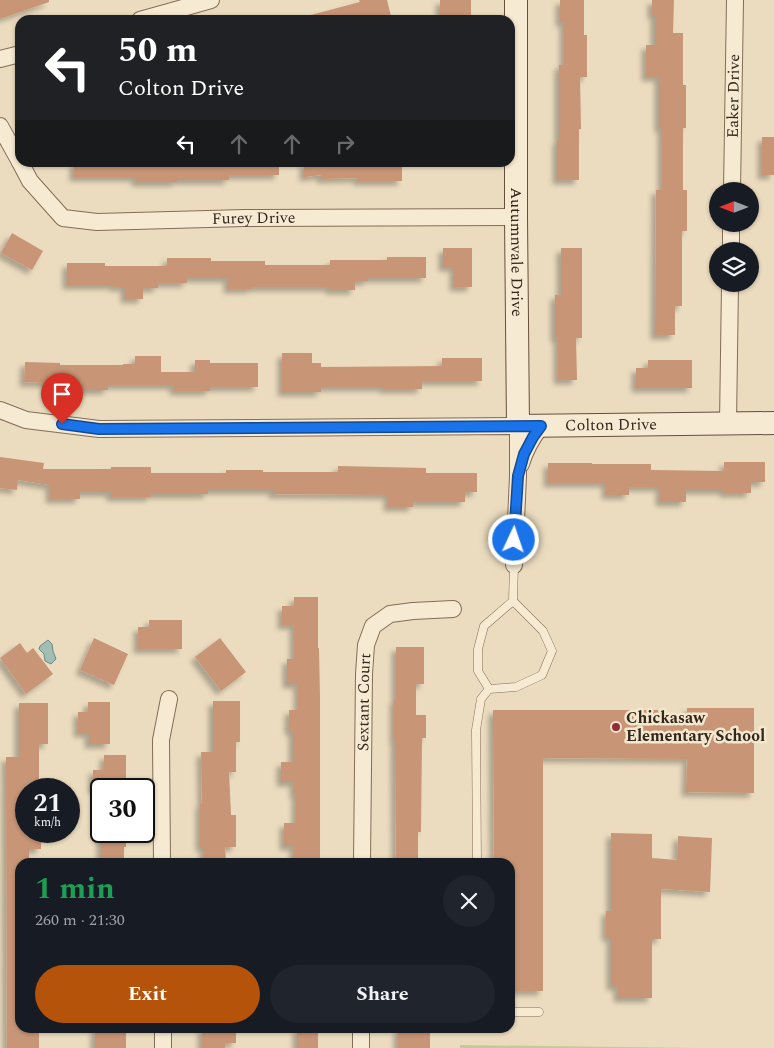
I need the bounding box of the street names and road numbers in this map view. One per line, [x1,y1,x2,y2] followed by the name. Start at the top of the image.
[721,54,746,138] street label: Eaker Drive
[504,187,529,317] street label: Autumnvale Drive
[212,206,296,231] street label: Furey Drive
[565,412,657,437] street label: Colton Drive
[351,652,377,751] street label: Sextant Court

